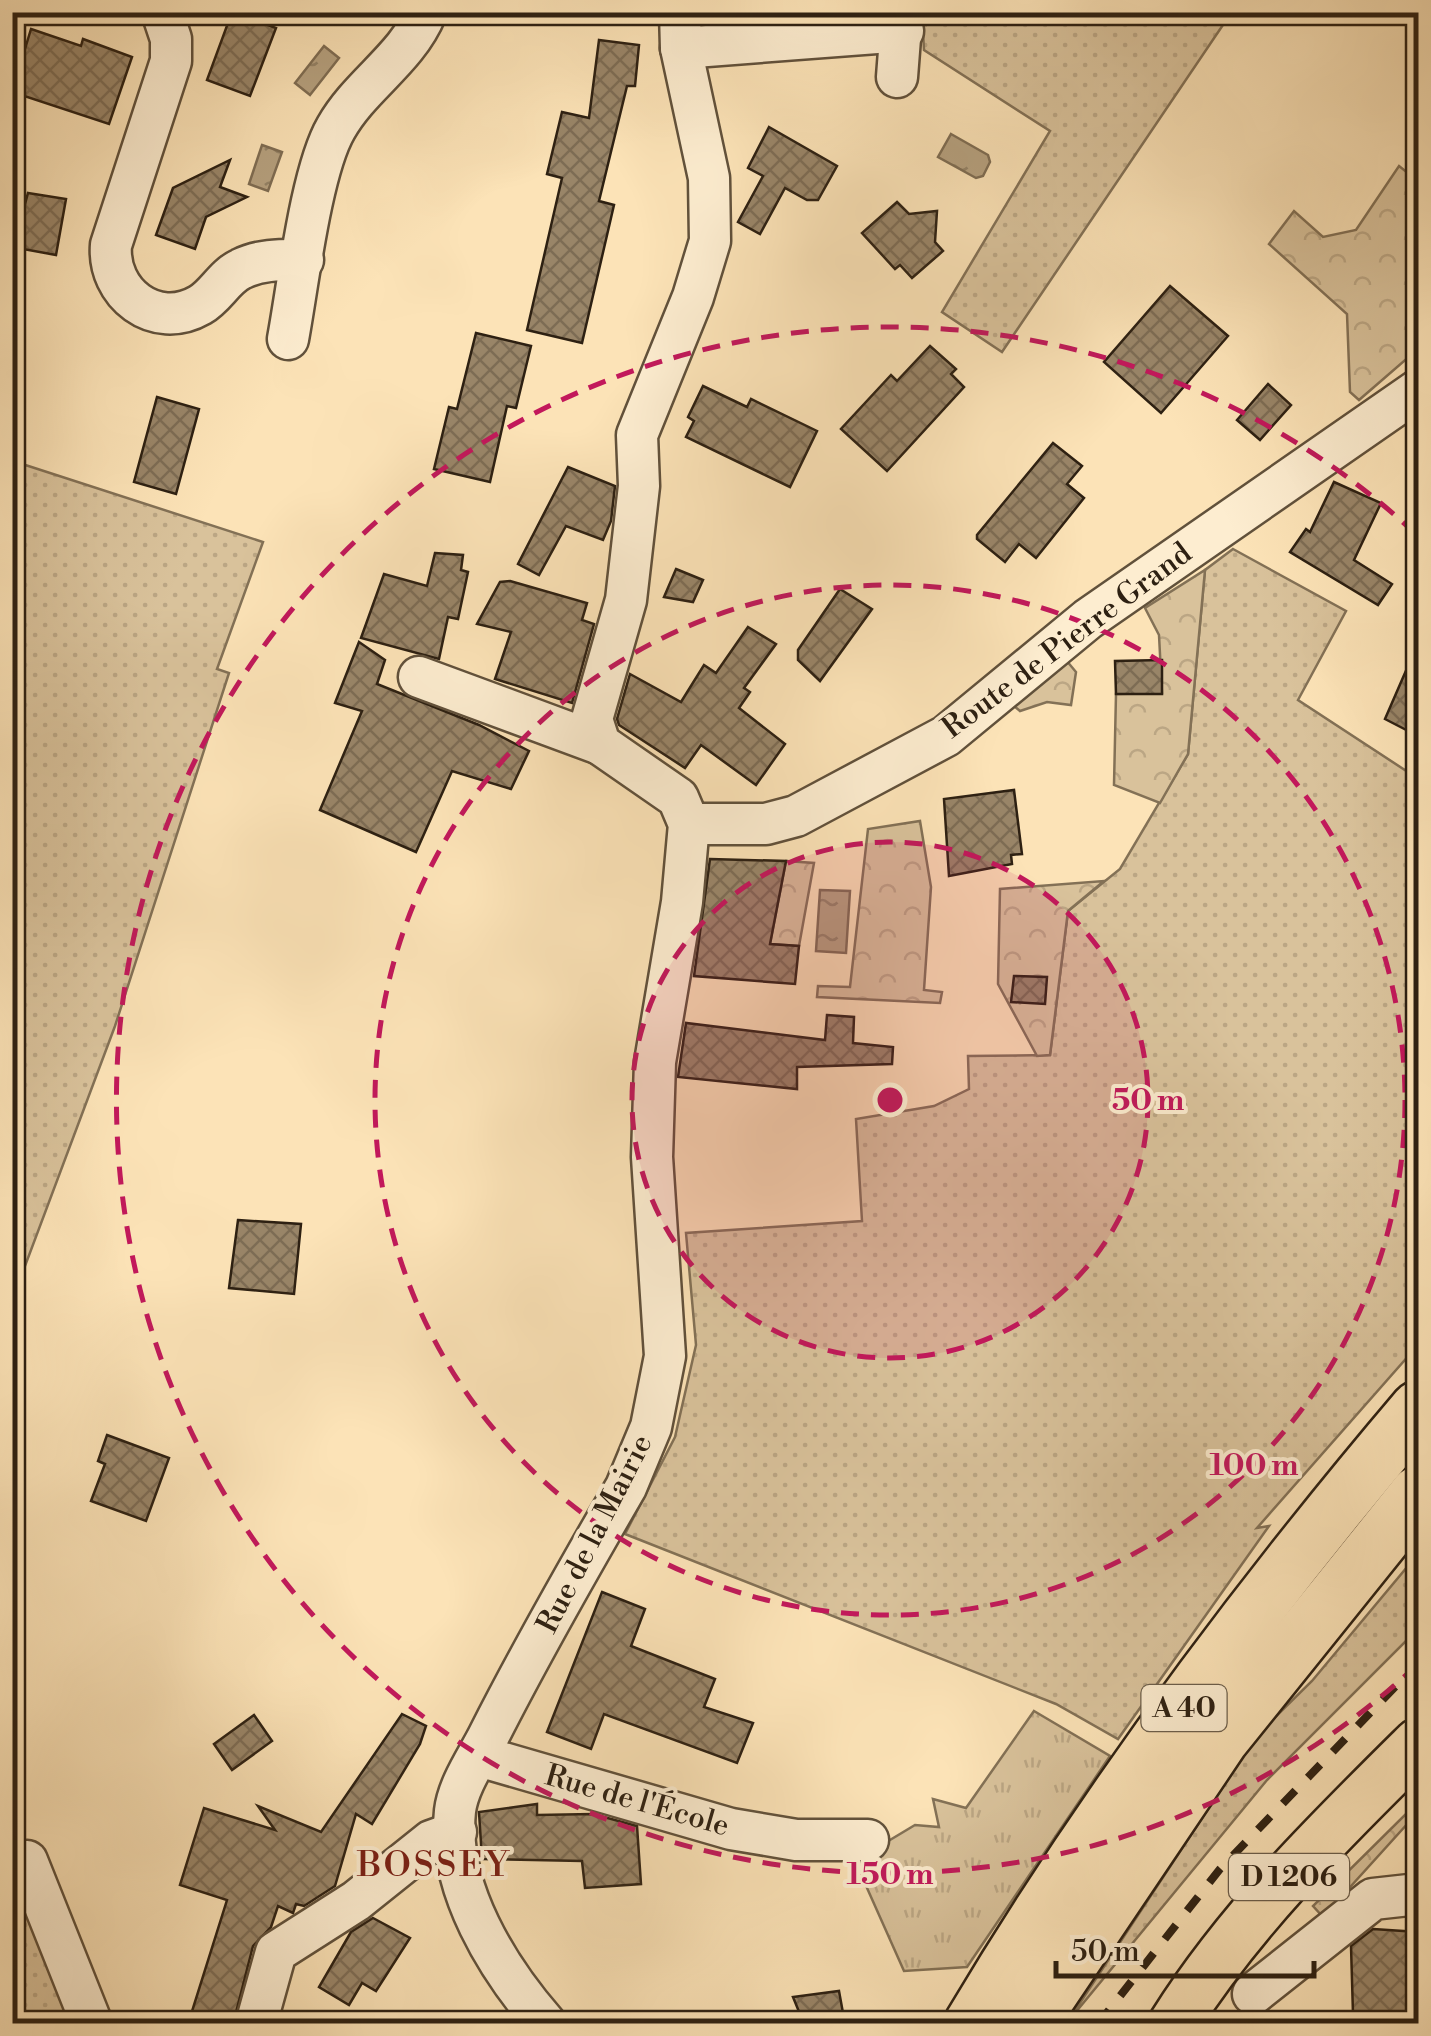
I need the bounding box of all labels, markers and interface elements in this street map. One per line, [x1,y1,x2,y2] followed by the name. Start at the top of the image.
[935,535,1199,747] street label: Route de Pierre Grand
[872,1082,908,1118] centre of rings
[1112,1082,1184,1120] text: 50 m
[529,1428,661,1640] street label: Rue de la Mairie
[1209,1447,1299,1485] text: 100 m
[1142,1685,1226,1731] road number: A 40
[540,1755,734,1845] street label: Rue de l'École
[356,1844,511,1887] district label: BOSSEY
[1229,1854,1349,1900] road number: D 1206
[847,1856,933,1894] text: 150 m
[1056,1916,1314,1978] scale bar
[1071,1933,1140,1971] text: 50 m

